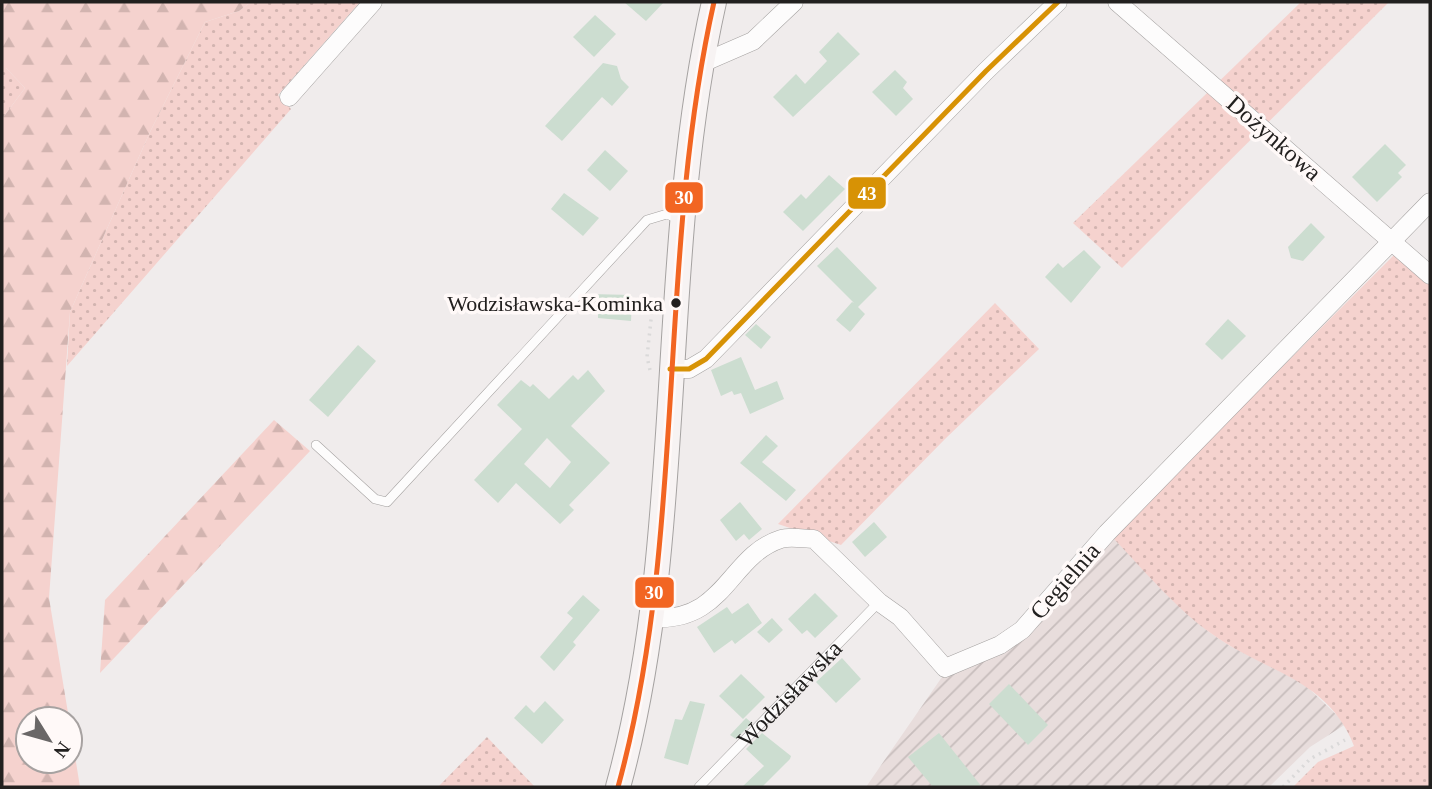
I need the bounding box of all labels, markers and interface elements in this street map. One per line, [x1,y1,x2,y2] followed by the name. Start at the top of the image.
[1222,90,1327,186] street label: Dożynkowa
[847,176,887,210] line badge: 43
[664,181,704,214] line badge: 30
[858,183,877,204] text: 43
[675,187,694,208] text: 30
[447,291,663,316] place label: Wodzisławska-Kominka
[669,296,683,310] marker: Wodzisławska-Kominka
[1025,538,1105,624] street label: Cegielnia
[634,576,675,609] line badge: 30
[645,582,664,603] text: 30
[732,635,847,752] street label: Wodzisławska
[14,705,84,775] north arrow
[49,738,75,762] text: N

